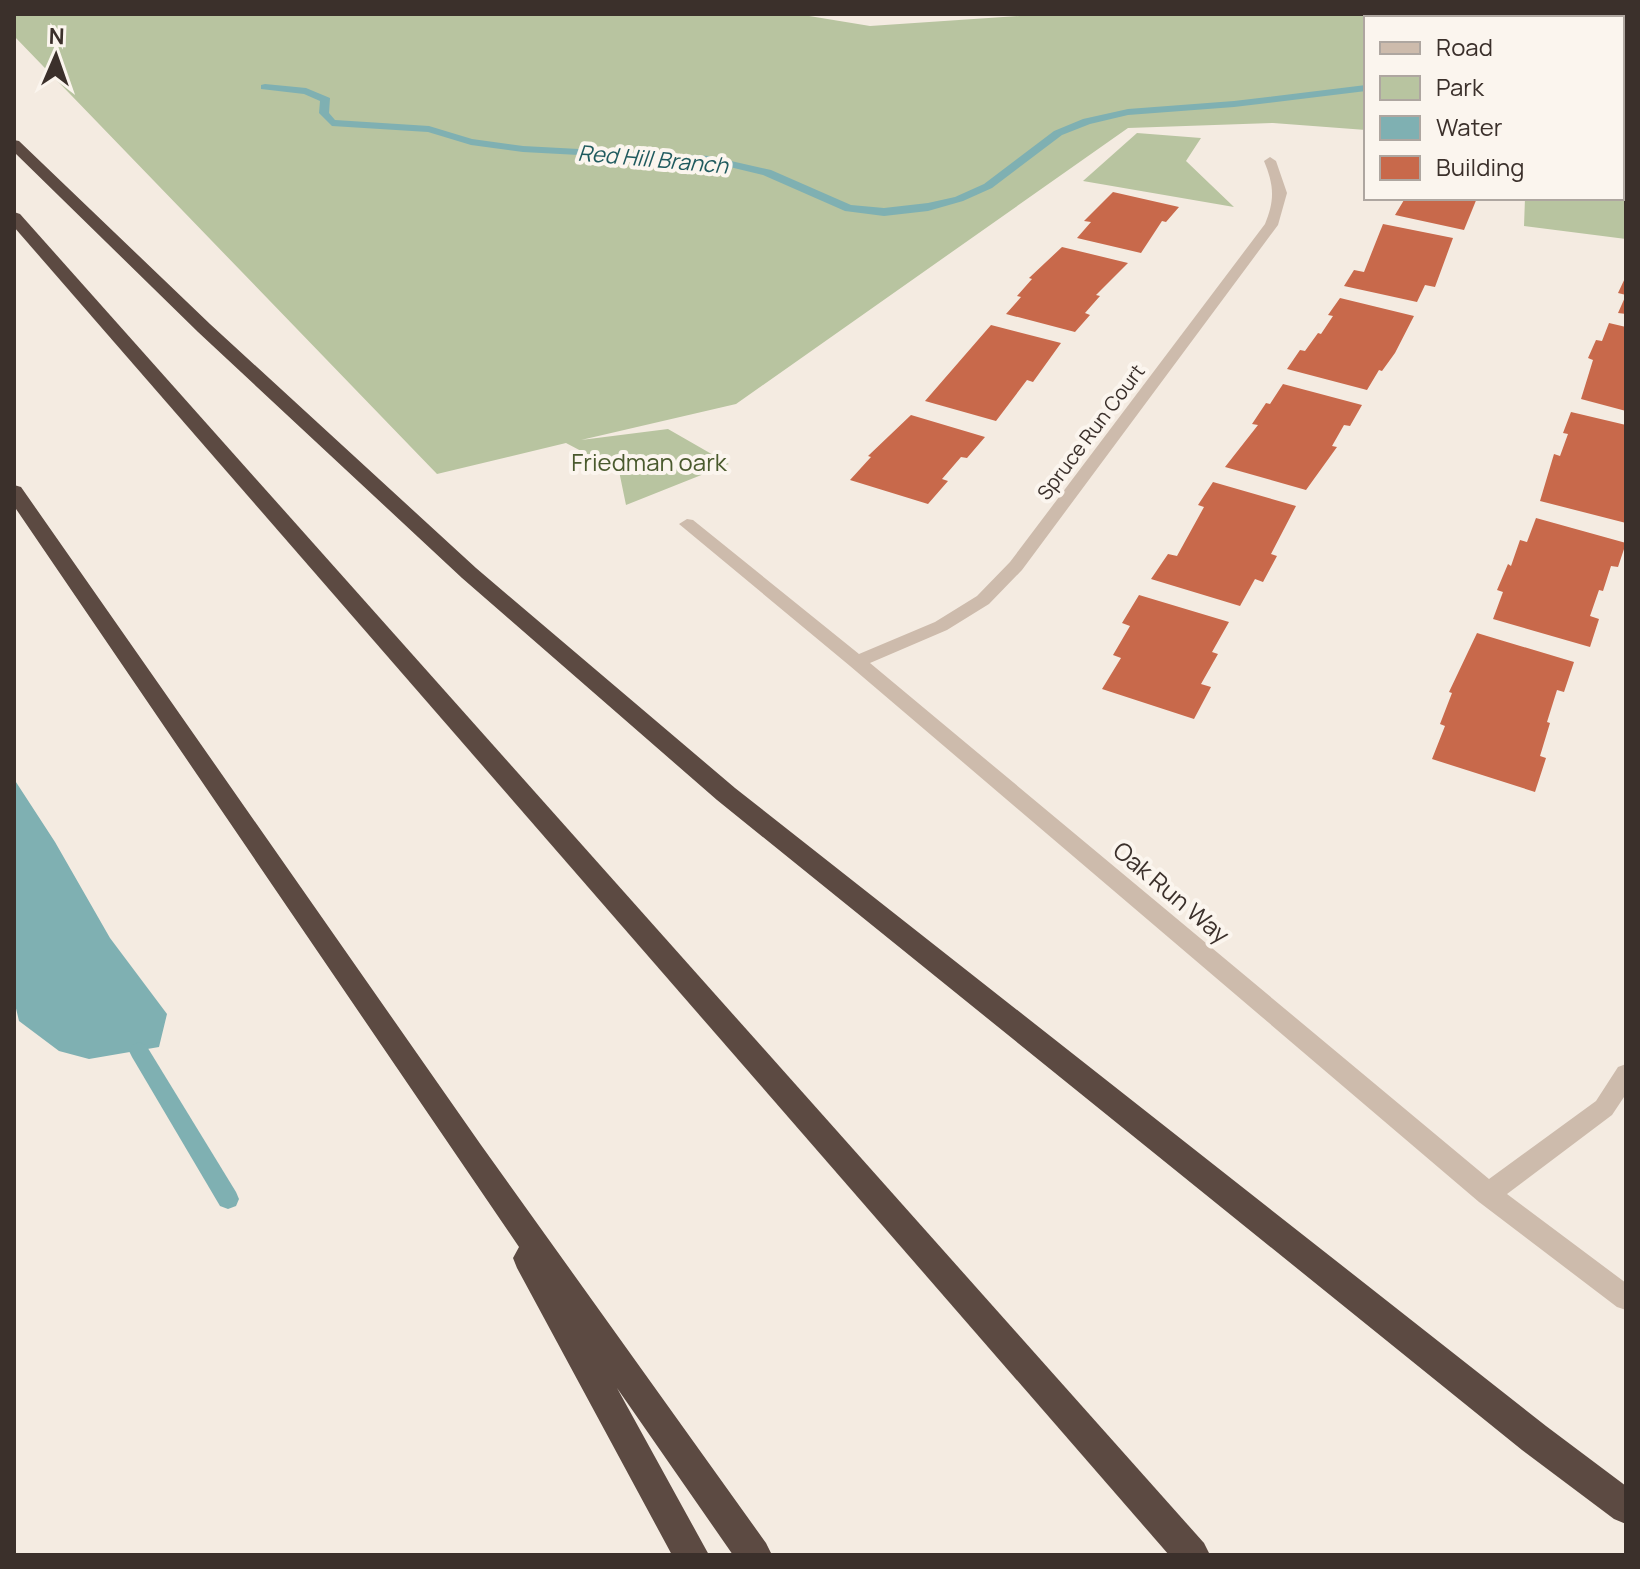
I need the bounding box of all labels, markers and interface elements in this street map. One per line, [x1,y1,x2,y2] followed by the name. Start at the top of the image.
[16,16,96,96] north arrow
[1364,16,1624,200] legend
[48,21,65,51] text: N
[1436,30,1493,63] text: Road
[1436,70,1485,103] text: Park
[1436,110,1503,143] text: Water
[577,137,730,181] water label: Red Hill Branch
[1436,150,1524,183] text: Building
[1031,358,1151,505] street label: Spruce Run Court
[571,445,728,478] park label: Friedman oark
[1107,833,1237,951] street label: Oak Run Way

